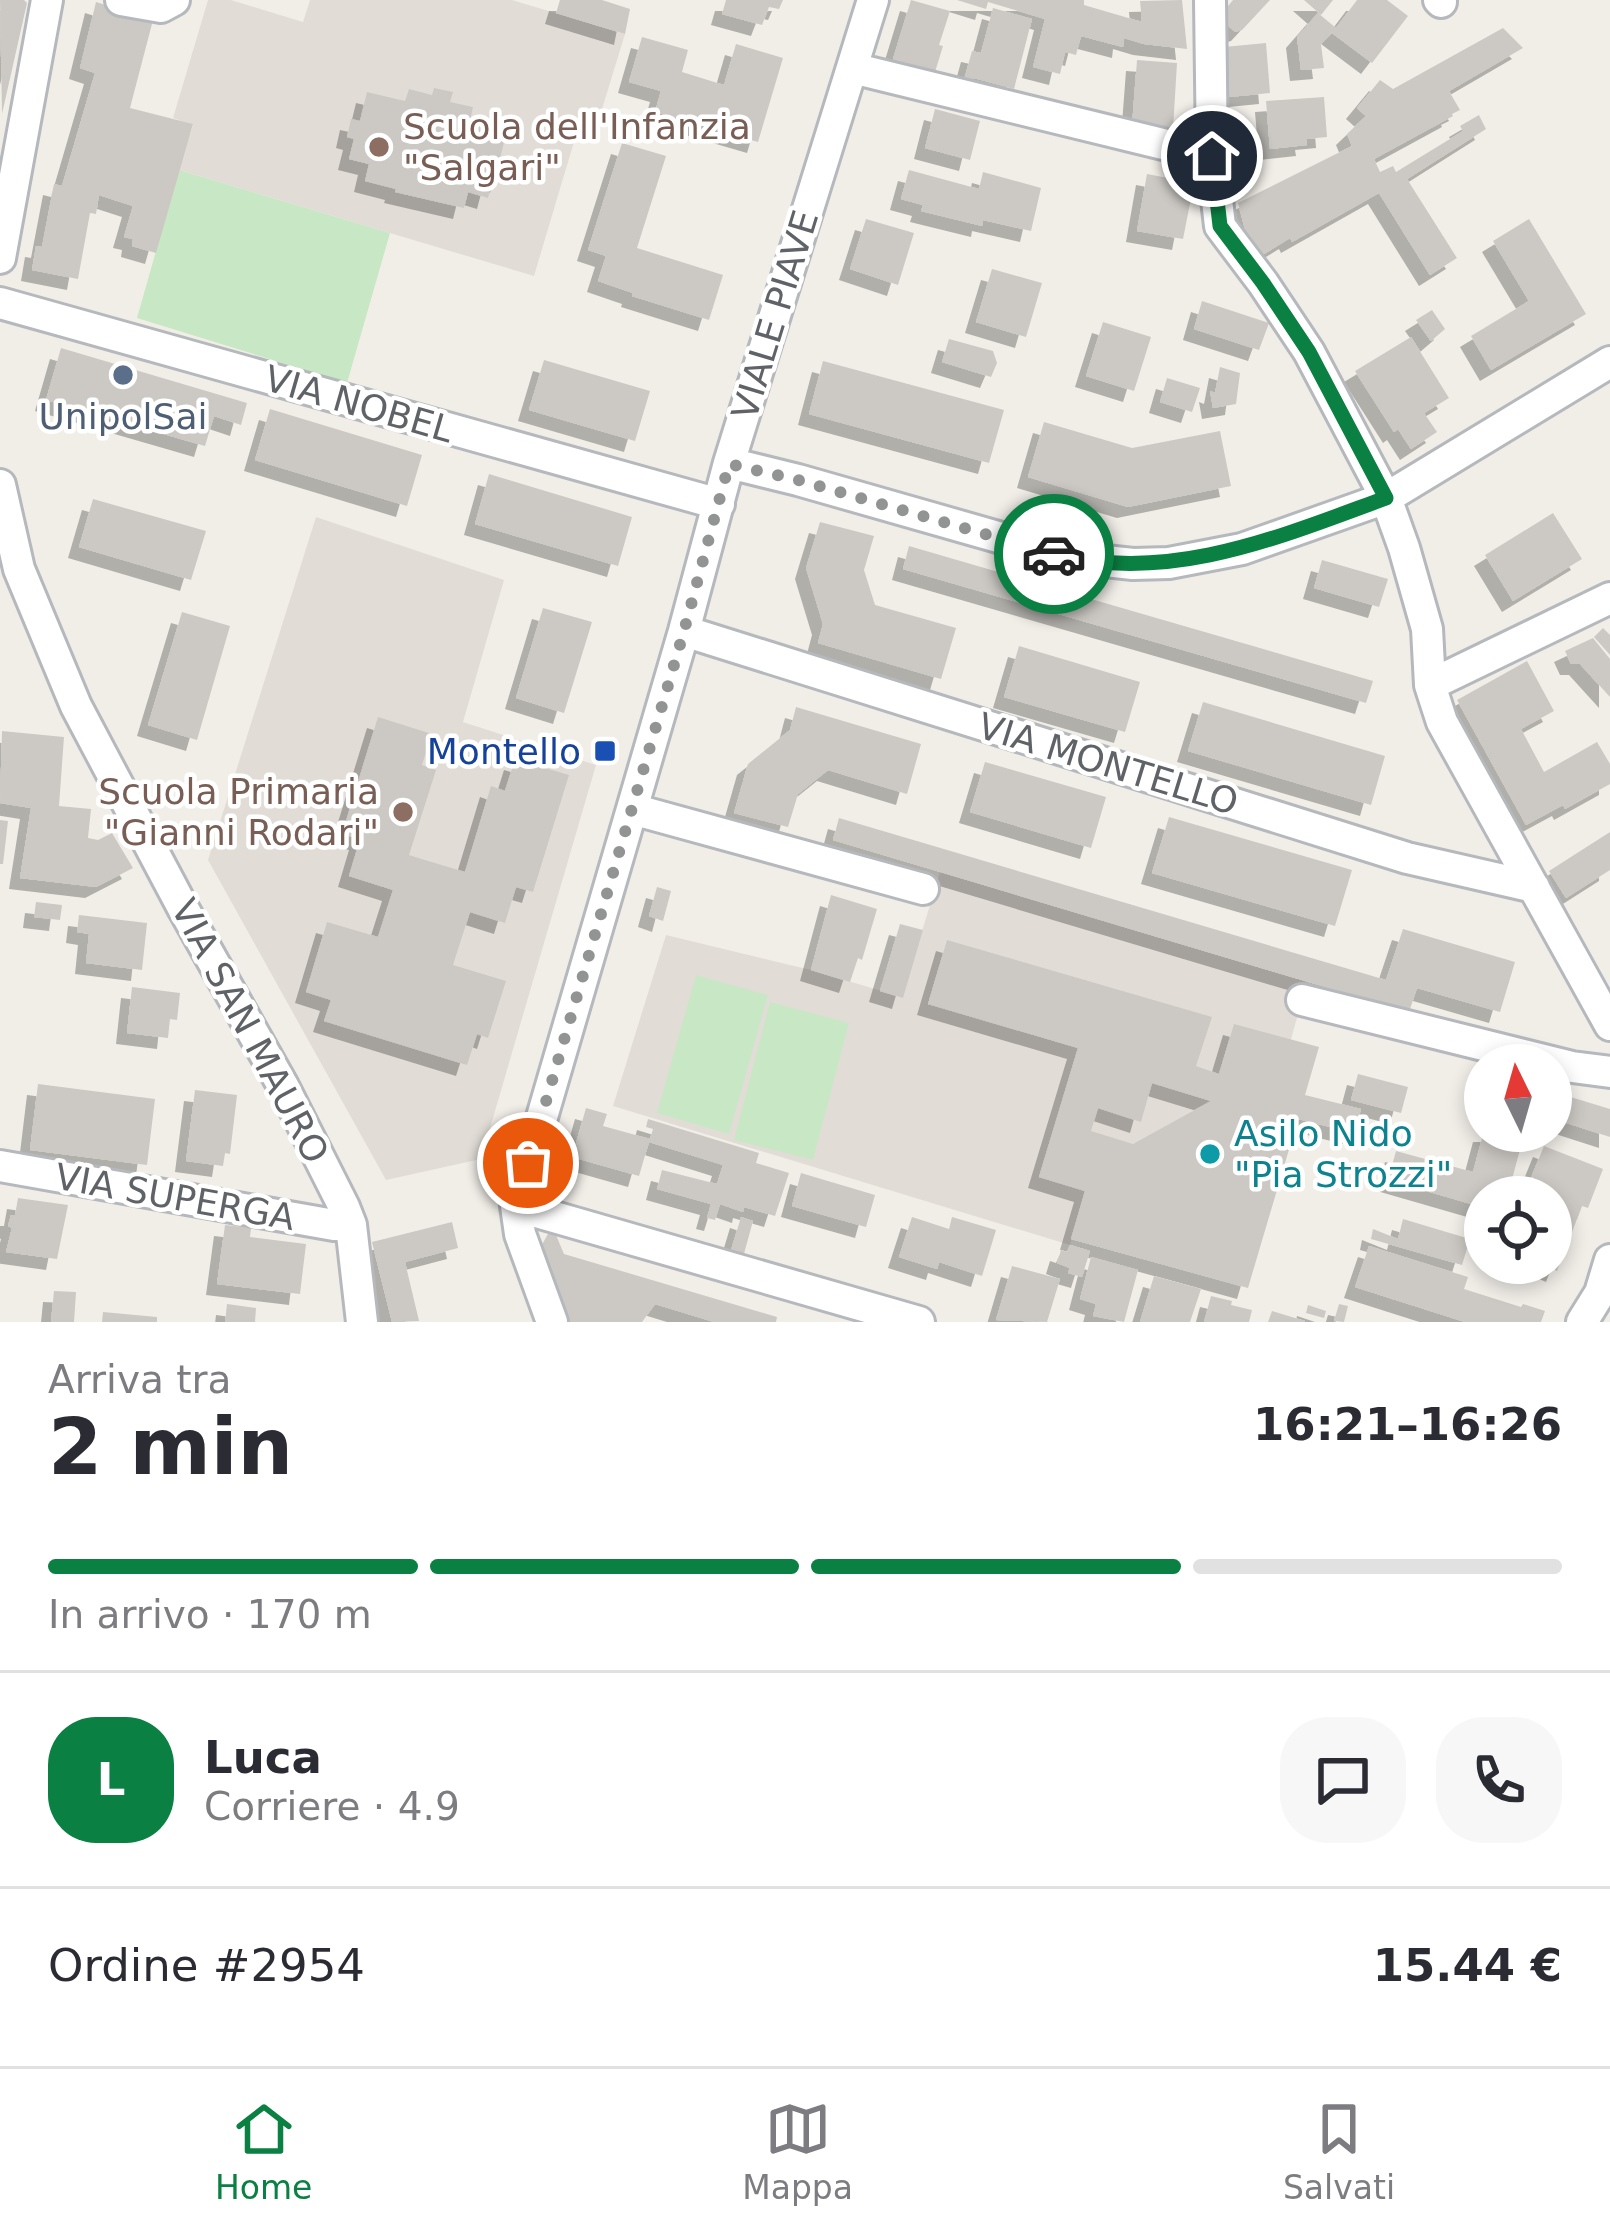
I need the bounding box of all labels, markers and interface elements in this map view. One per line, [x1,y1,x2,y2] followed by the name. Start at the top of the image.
[1161,105,1263,207] pin
[403,106,751,188] place label: Scuola dell'Infanzia "Salgari"
[1179,123,1245,189] icon: home
[366,134,392,160] marker: Scuola dell'Infanzia "Salgari"
[724,206,826,424] street label: VIALE PIAVE
[260,358,458,450] street label: VIA NOBEL
[110,362,136,388] marker: UnipolSai
[39,396,207,437] place label: UnipolSai
[994,494,1114,614] courier
[1021,521,1087,587] icon: car
[973,705,1243,823] street label: VIA MONTELLO
[427,731,581,772] place label: Montello
[592,738,618,764] marker: Montello
[98,771,379,853] place label: Scuola Primaria "Gianni Rodari"
[390,799,416,825] marker: Scuola Primaria "Gianni Rodari"
[163,892,337,1170] street label: VIA SAN MAURO
[1464,1044,1572,1152] north arrow
[1464,1044,1572,1284] map controls
[477,1112,579,1214] pin
[1234,1113,1452,1195] place label: Asilo Nido "Pia Strozzi"
[495,1130,561,1196] icon: bag
[1197,1141,1223,1167] marker: Asilo Nido "Pia Strozzi"
[52,1156,298,1238] street label: VIA SUPERGA
[1464,1176,1572,1284] button: locate
[48,1357,232,1402] text: Arriva tra
[1253,1398,1562,1451] text: 16:21–16:26
[48,1402,293,1492] text: 2 min
[48,1592,372,1637] text: In arrivo · 170 m
[1280,1717,1406,1843] button: chat
[1436,1717,1562,1843] button: phone
[204,1731,322,1784] text: Luca
[97,1753,125,1806] text: L
[204,1784,460,1829] text: Corriere · 4.9
[48,1939,365,1992] text: Ordine #2954
[1373,1939,1562,1992] text: 15.44 €
[215,2096,312,2207] tab: Home
[742,2096,853,2207] tab: Mappa
[1283,2096,1395,2207] tab: Salvati

